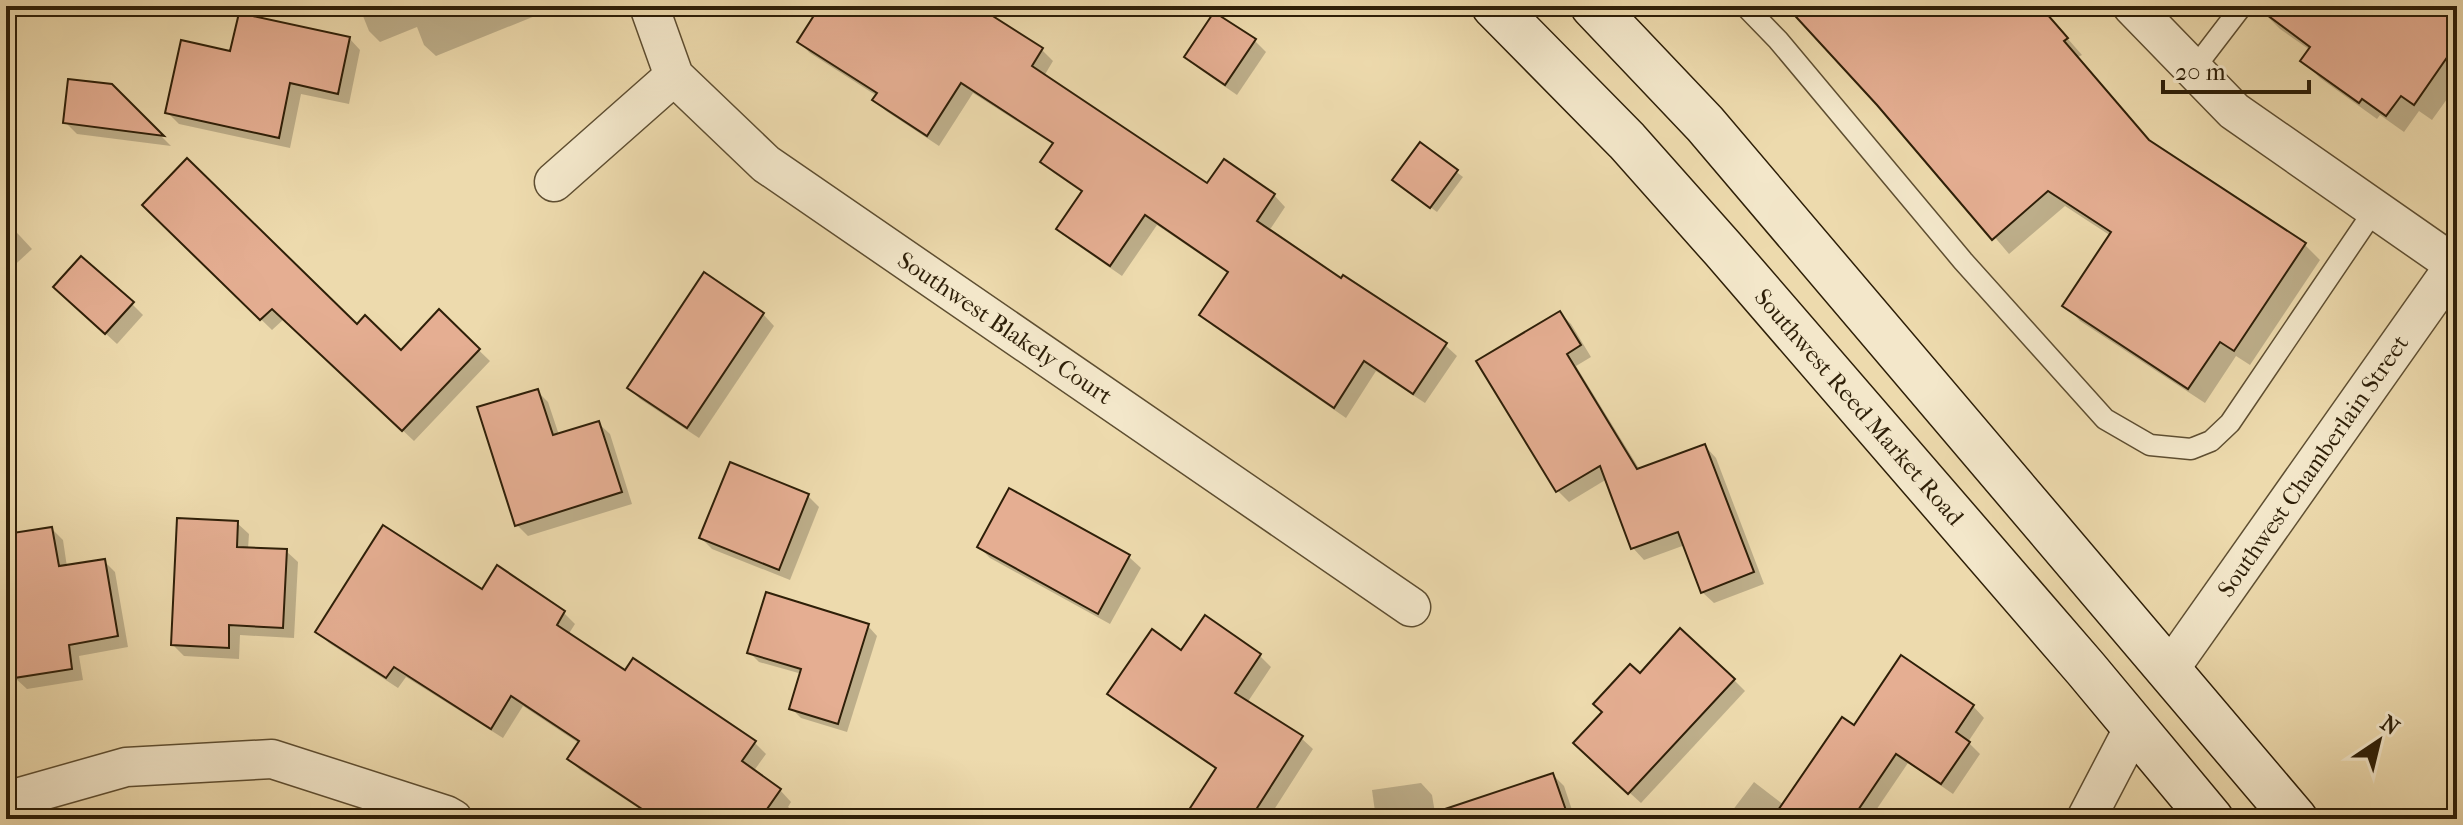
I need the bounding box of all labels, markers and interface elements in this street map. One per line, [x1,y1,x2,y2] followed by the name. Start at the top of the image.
[2163,44,2309,94] scale bar
[2175,58,2226,86] text: 20 m
[892,246,1118,411] street label: Southwest Blakely Court
[1749,283,1970,532] street label: Southwest Reed Market Road
[2212,329,2415,602] street label: Southwest Chamberlain Street
[2339,701,2419,781] north arrow
[2376,710,2404,741] text: N

